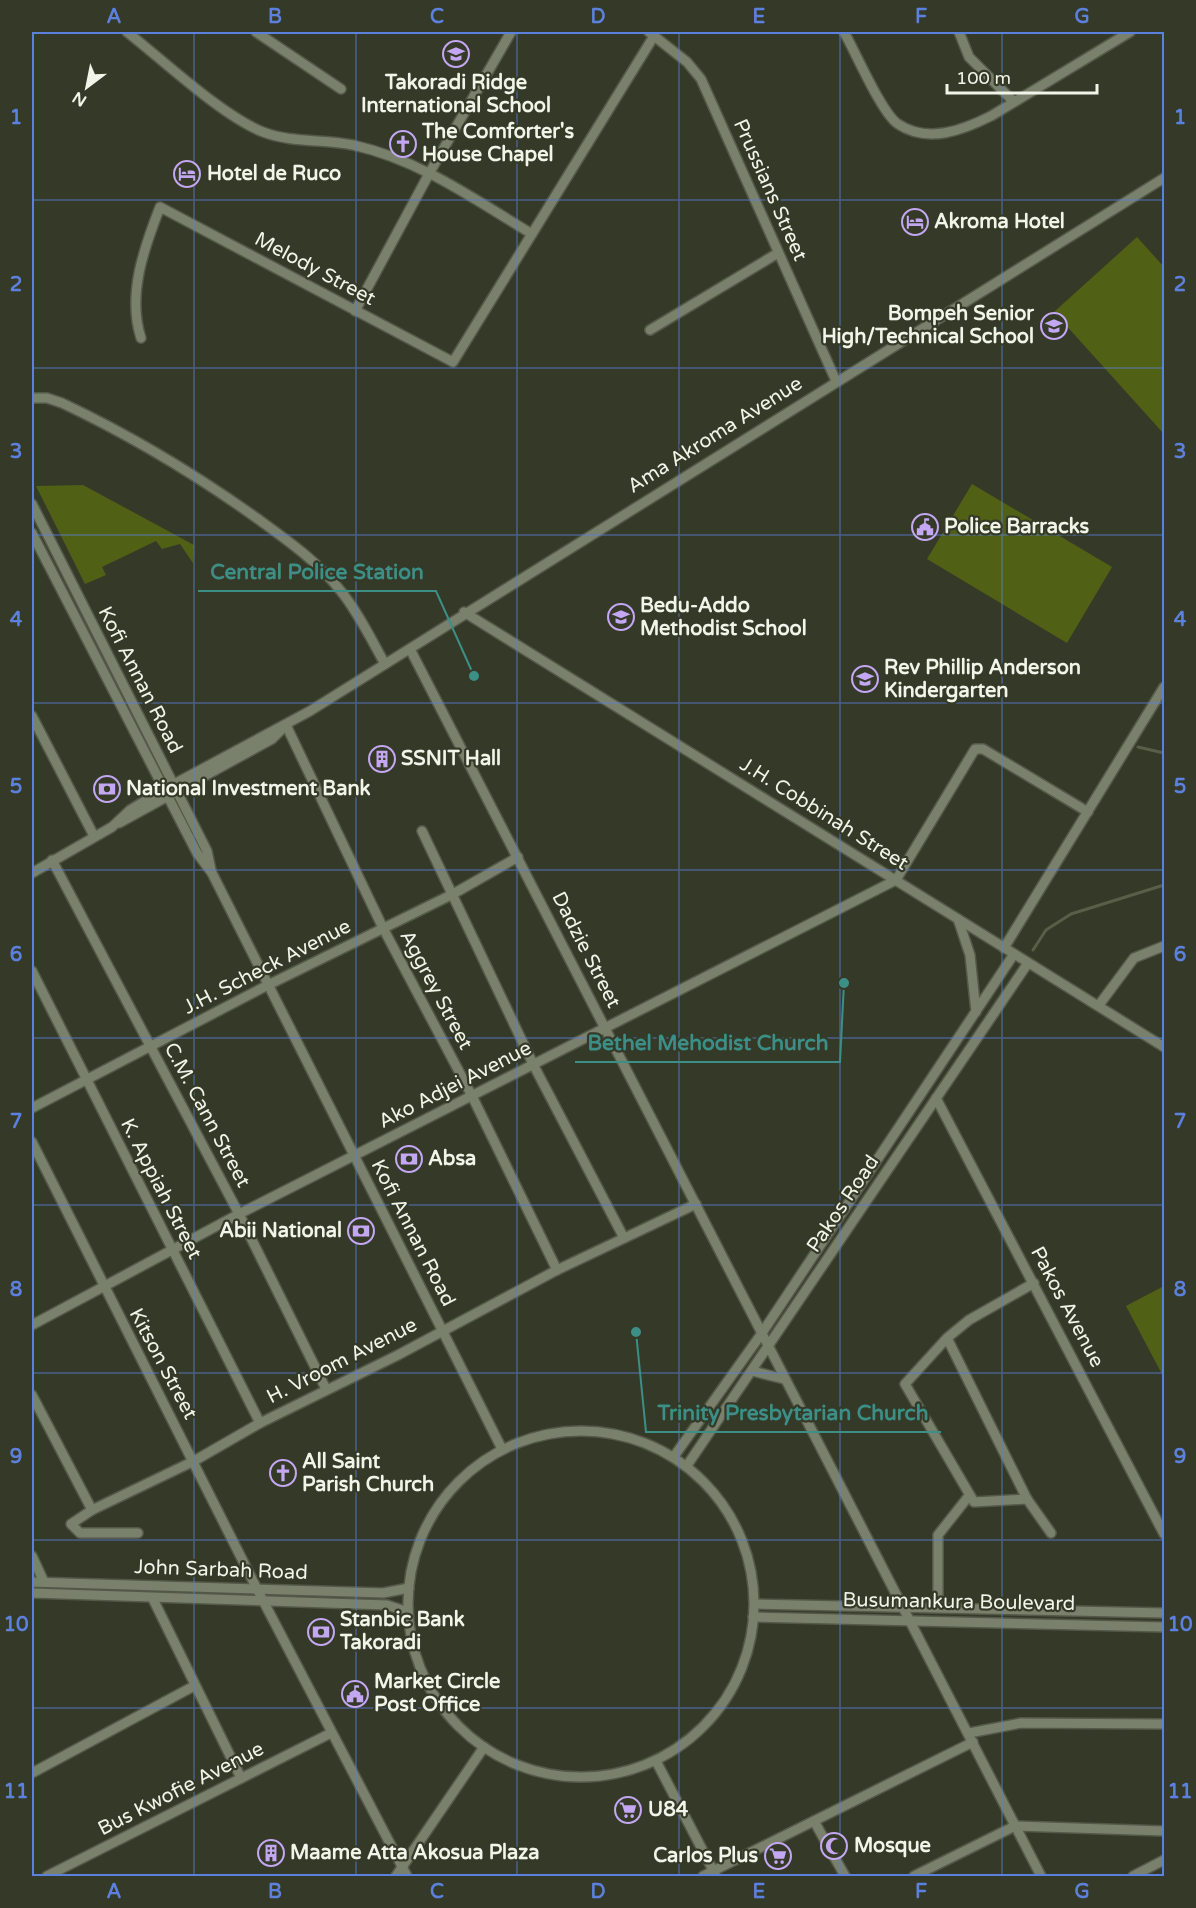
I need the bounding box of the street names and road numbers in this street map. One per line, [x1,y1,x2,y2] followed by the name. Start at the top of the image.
[728,115,812,265] street label: Prussians Street
[251,227,380,311] street label: Melody Street
[623,372,807,498] street label: Ama Akroma Avenue
[93,603,187,757] street label: Kofi Annan Road
[735,752,913,876] street label: J.H. Cobbinah Street
[546,888,626,1012] street label: Dadzie Street
[179,914,355,1020] street label: J.H. Scheck Avenue
[395,926,478,1054] street label: Aggrey Street
[375,1036,535,1134] street label: Ako Adjei Avenue
[159,1038,255,1192] street label: C.M. Cann Street
[115,1115,207,1264] street label: K. Appiah Street
[802,1151,884,1257] street label: Pakos Road
[366,1156,460,1310] street label: Kofi Annan Road
[1025,1242,1109,1372] street label: Pakos Avenue
[124,1304,202,1424] street label: Kitson Street
[263,1313,421,1409] street label: H. Vroom Avenue
[134,1555,308,1585] street label: John Sarbah Road
[842,1588,1076,1616] street label: Busumankura Boulevard
[94,1737,268,1841] street label: Bus Kwofie Avenue

